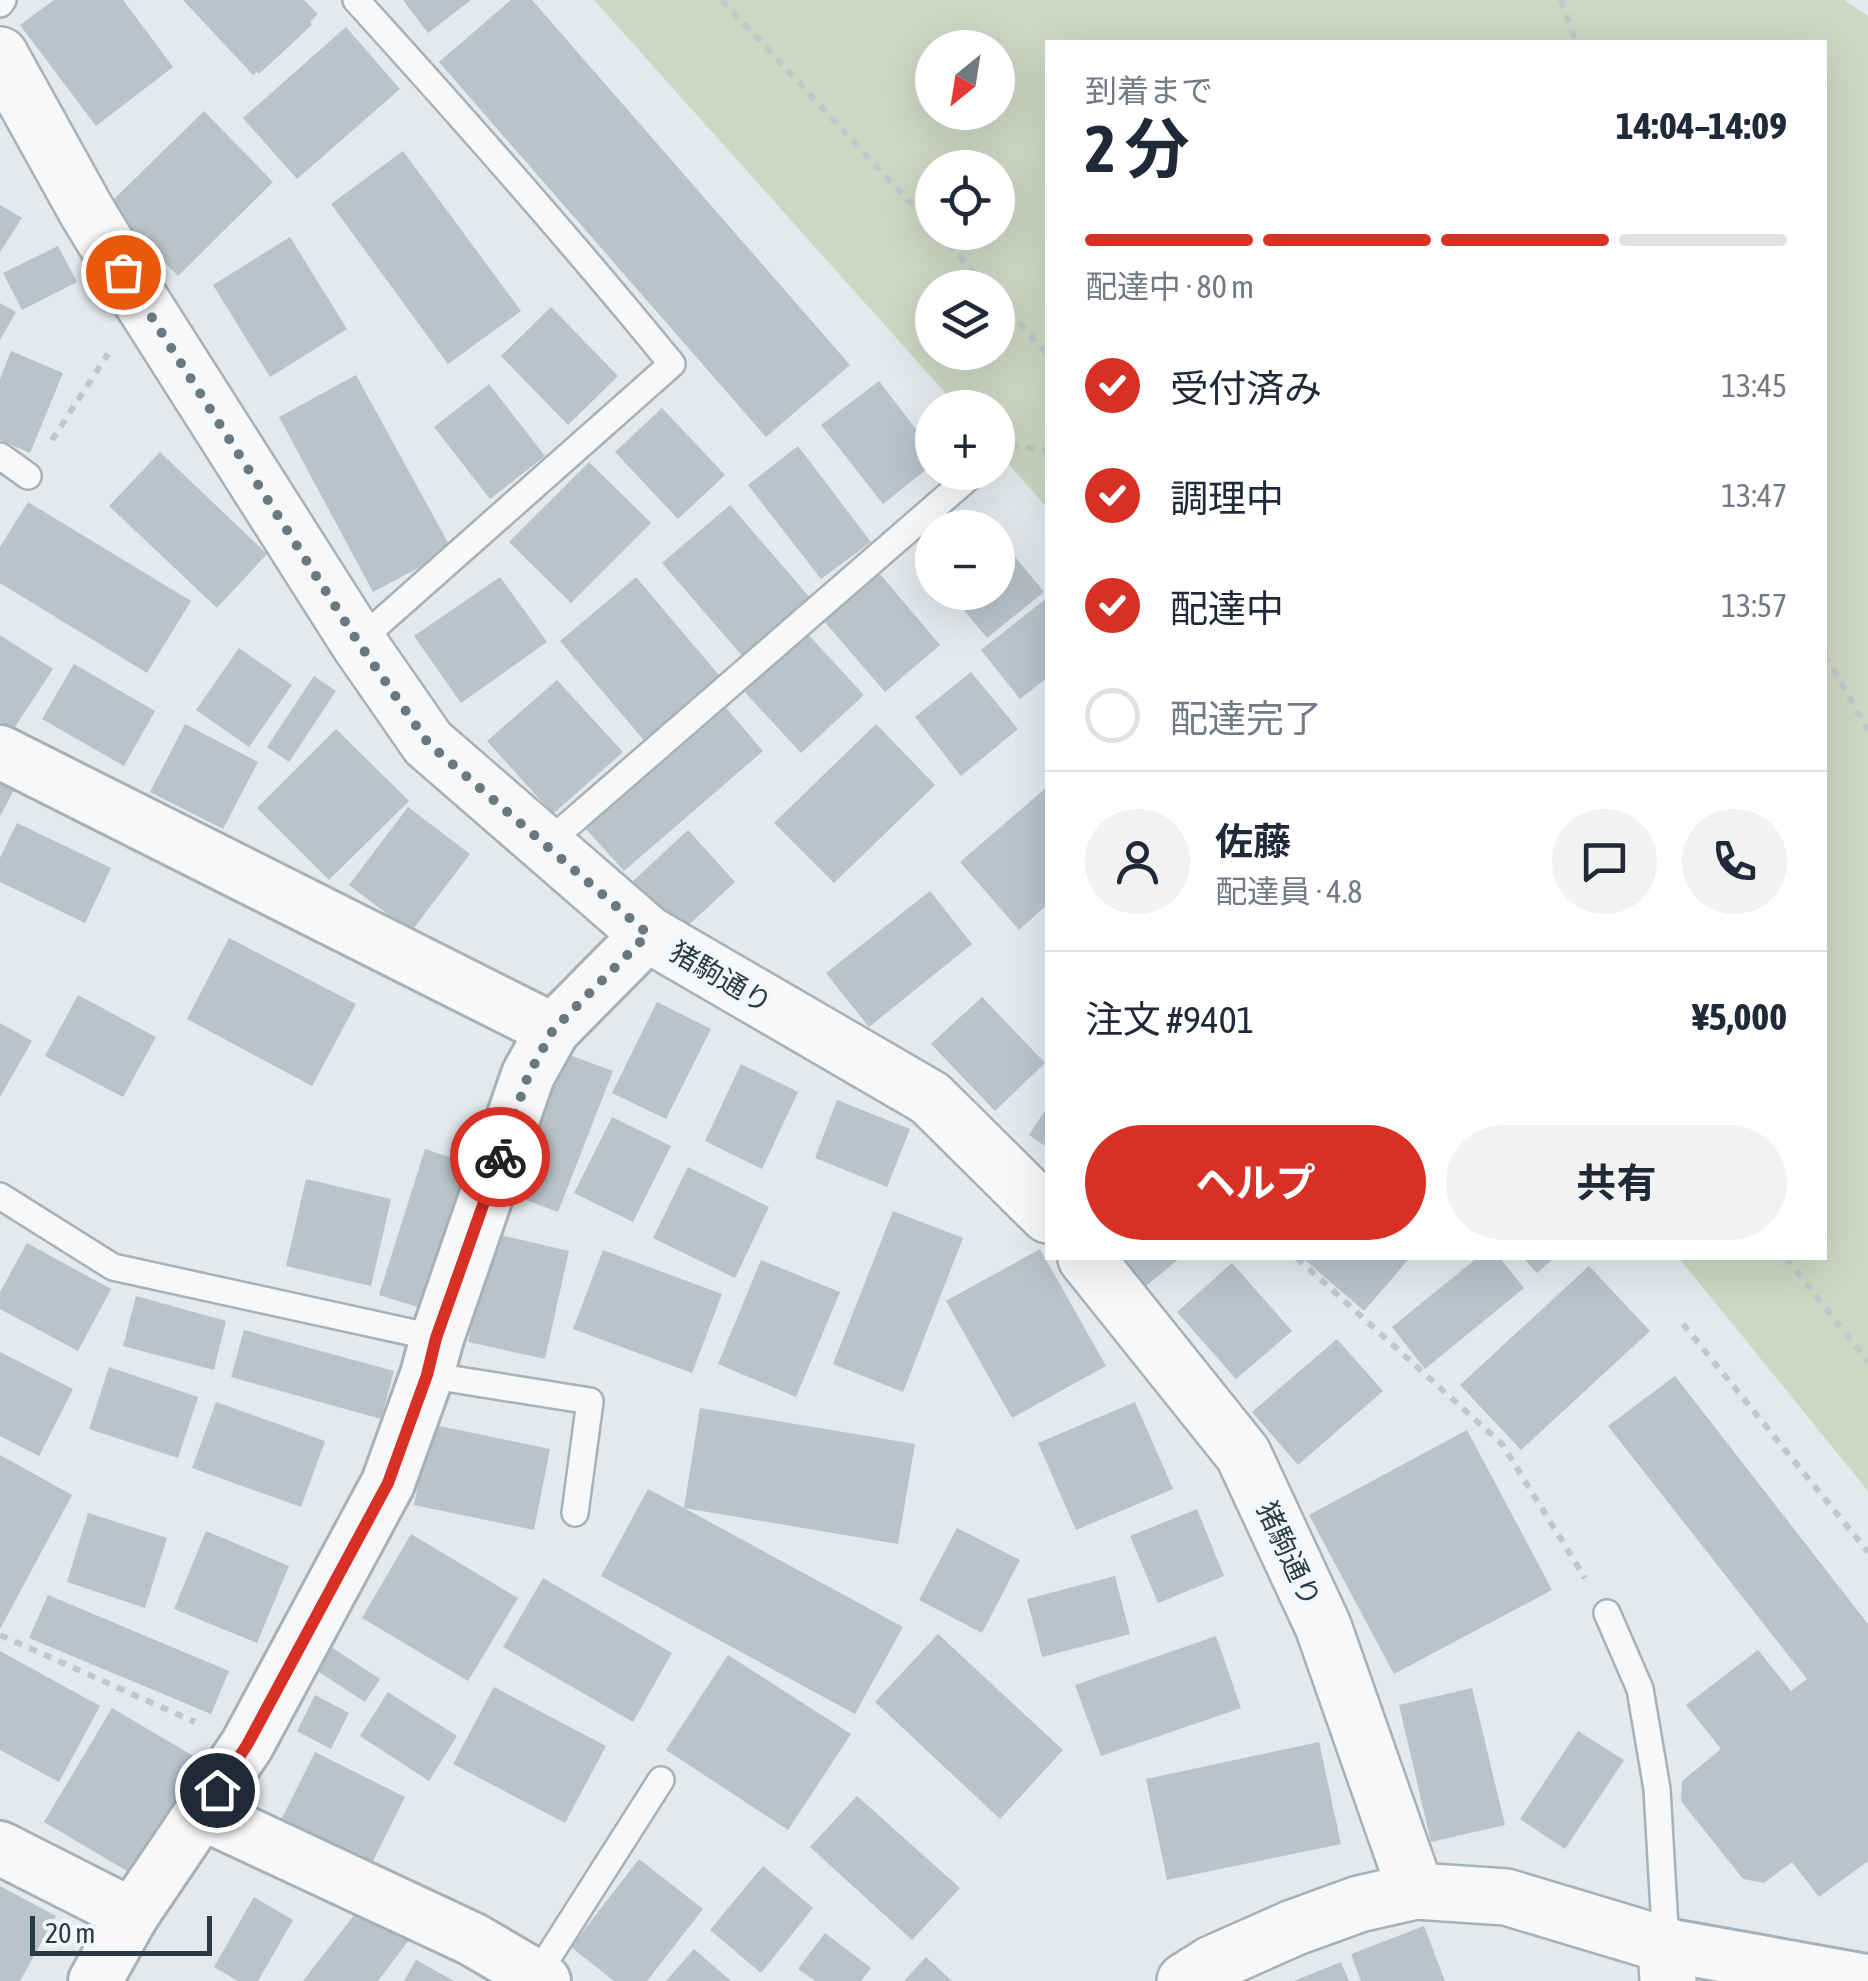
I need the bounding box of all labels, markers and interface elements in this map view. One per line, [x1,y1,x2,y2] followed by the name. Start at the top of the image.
[915,30,1015,130] north arrow
[915,30,1015,610] map controls
[1085,72,1213,109] text: 到着まで
[1616,104,1787,147] text: 14:04–14:09
[1085,111,1189,186] text: 2 分
[915,150,1015,250] button: locate
[81,230,166,315] pin
[96,245,151,300] icon: bag
[1085,268,1254,305] text: 配達中 · 80 m
[915,270,1015,370] button: layers
[1085,358,1140,413] icon: check
[1170,367,1322,410] text: 受付済み
[1721,367,1787,404] text: 13:45
[915,390,1015,490] button: +
[1085,468,1140,523] icon: check
[1170,477,1284,520] text: 調理中
[1721,477,1787,514] text: 13:47
[915,510,1015,610] button: −
[1085,578,1140,633] icon: check
[1170,587,1284,630] text: 配達中
[1721,587,1787,624] text: 13:57
[1170,697,1322,740] text: 配達完了
[1085,809,1190,914] button: person
[1552,809,1657,914] button: chat
[1682,809,1787,914] button: phone
[1215,820,1291,863] text: 佐藤
[1215,873,1362,910] text: 配達員 · 4.8
[664,935,778,1019] street label: 猪駒通り
[1692,995,1787,1038] text: ¥5,000
[1085,998,1254,1041] text: 注文 #9401
[450,1107,550,1207] courier
[1085,1125,1426,1240] button: ヘルプ
[1446,1125,1787,1240] button: 共有
[473,1130,528,1185] icon: bike
[1251,1496,1327,1612] street label: 猪駒通り
[175,1748,260,1833] pin
[190,1763,245,1818] icon: home
[30,1911,212,1956] scale bar
[45,1917,95,1949] text: 20 m

